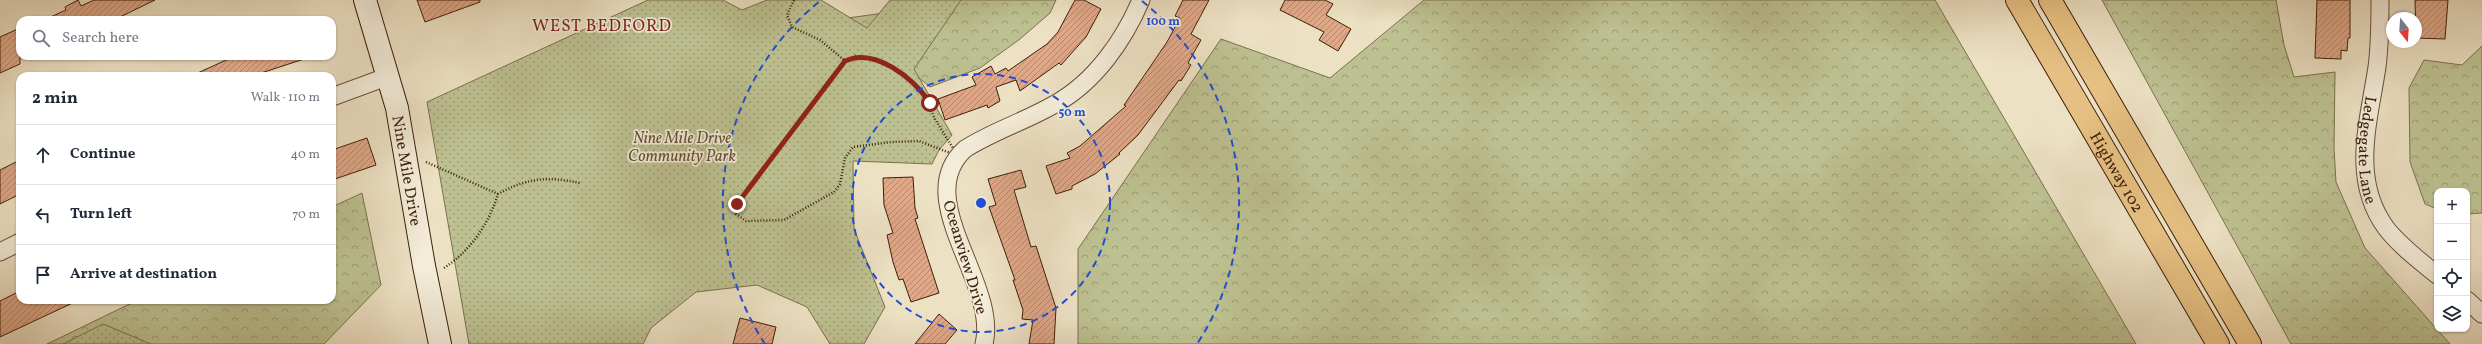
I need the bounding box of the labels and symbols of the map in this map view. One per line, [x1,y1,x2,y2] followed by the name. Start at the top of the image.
[2386,12,2422,48] north arrow
[1146,14,1180,30] text: 100 m
[532,15,672,38] district label: WEST BEDFORD
[921,94,939,112] route start
[2352,94,2381,207] street label: Ledgegate Lane
[1058,105,1086,121] text: 50 m
[385,114,426,228] street label: Nine Mile Drive
[628,128,736,168] park label: Nine Mile Drive Community Park
[2084,129,2148,217] street label: Highway 102
[728,195,746,213] route end
[974,196,988,210] centre of rings
[936,198,992,317] street label: Oceanview Drive

